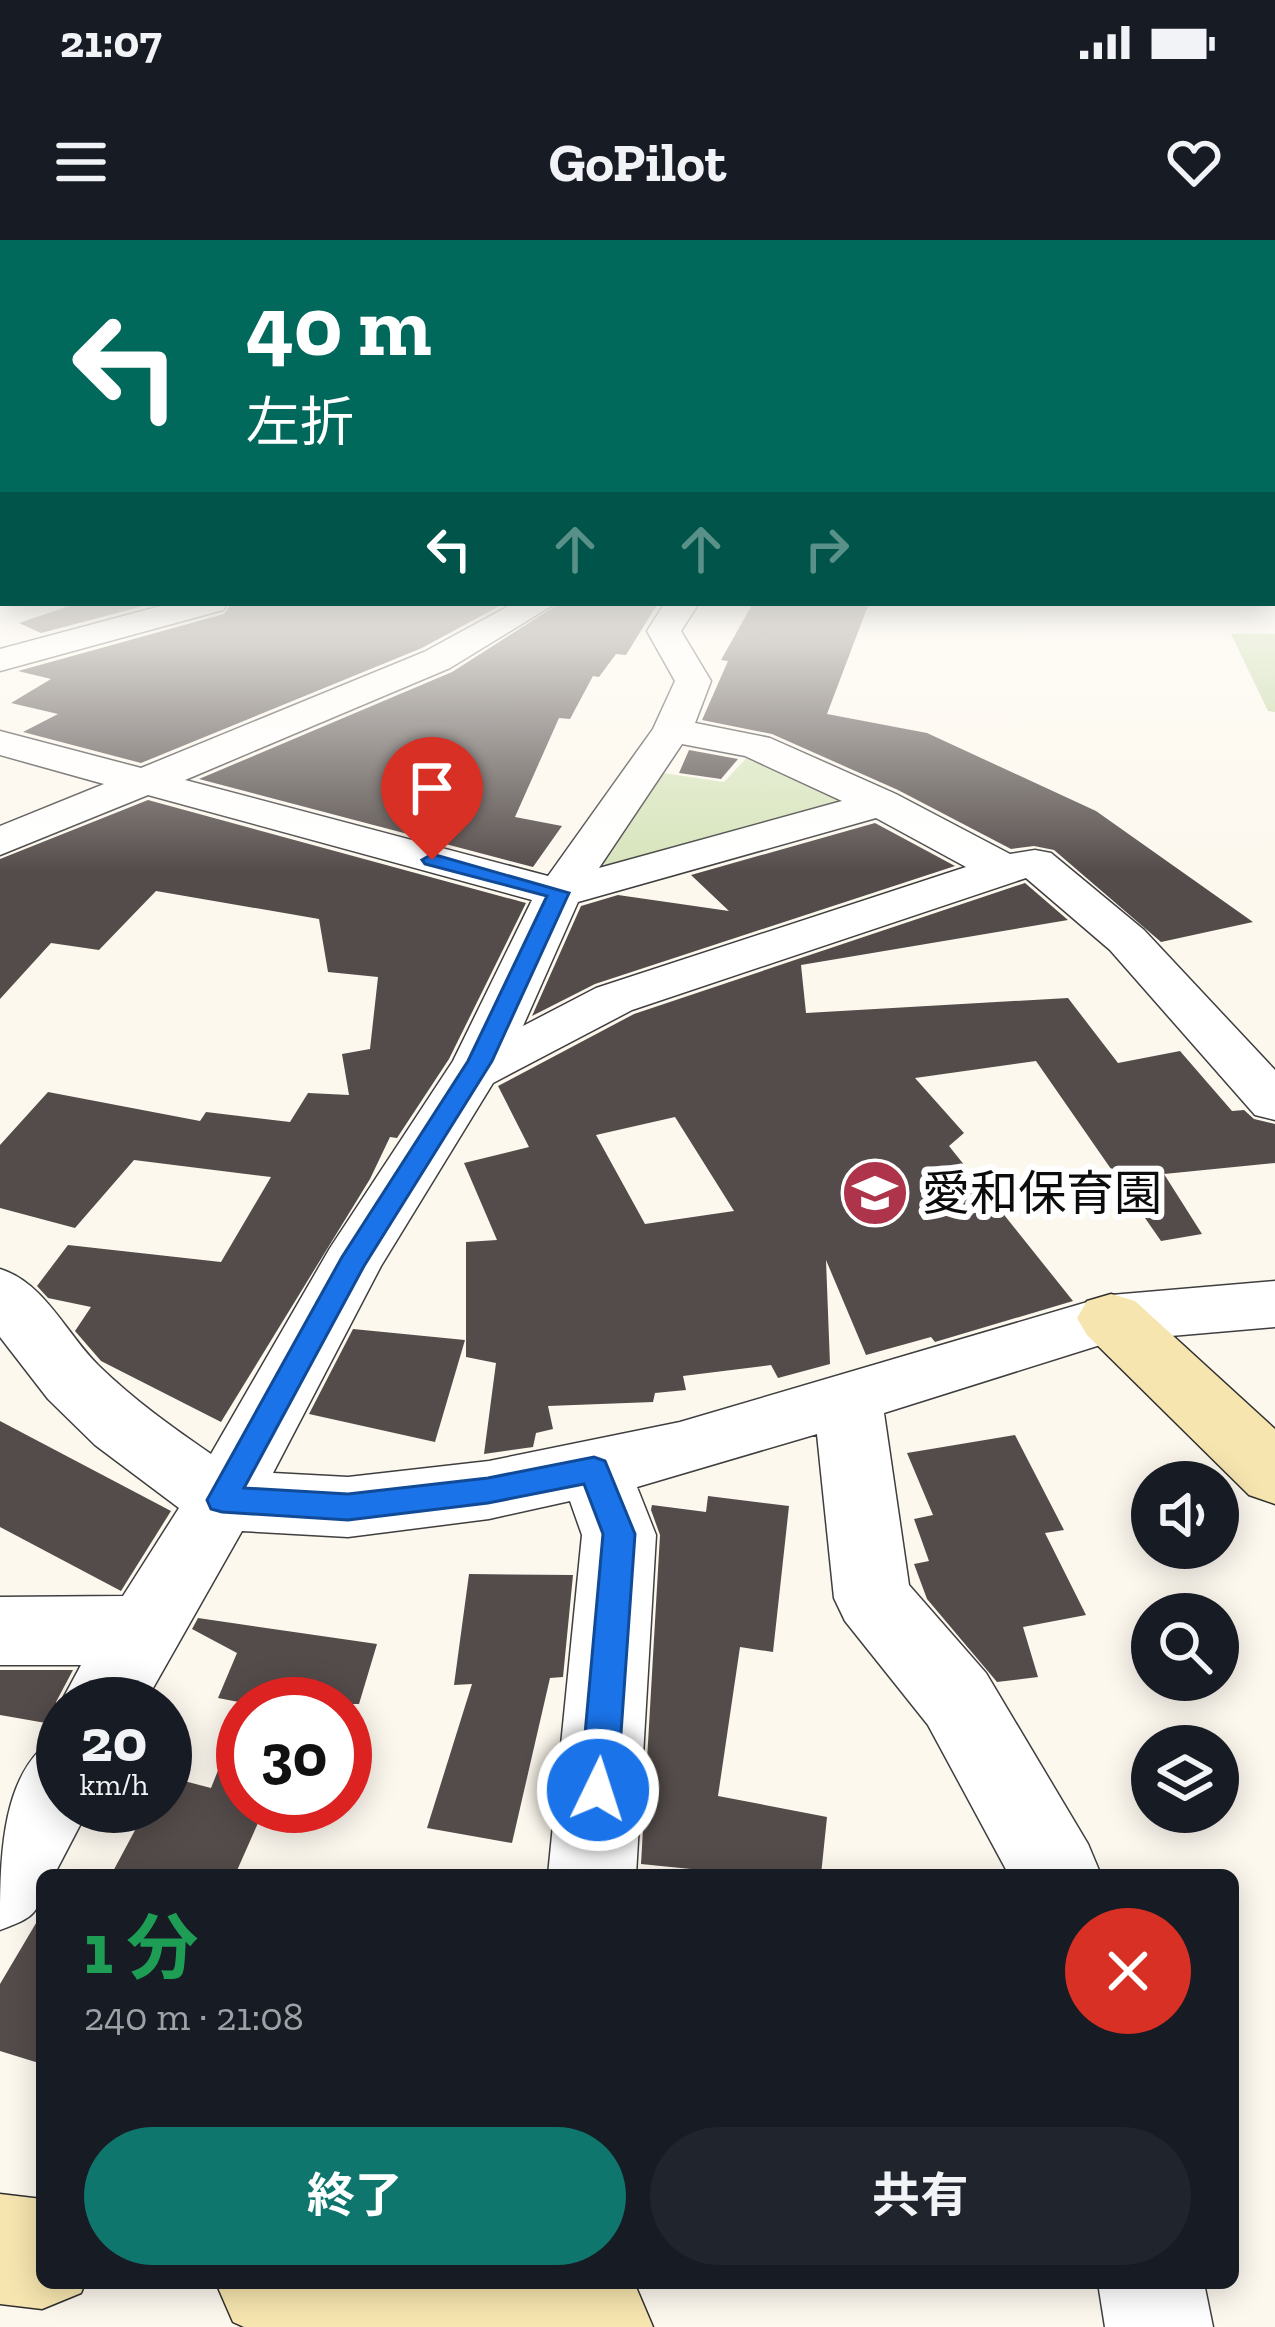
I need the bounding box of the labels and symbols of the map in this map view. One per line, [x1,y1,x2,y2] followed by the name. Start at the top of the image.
[381,737,483,860] pin
[840,1158,910,1228] school or university icon: 愛和保育園
[922,1165,1162,1222] place label: 愛和保育園
[216,1677,372,1833] speed limit sign: 30
[535,1727,661,1853] position arrow

